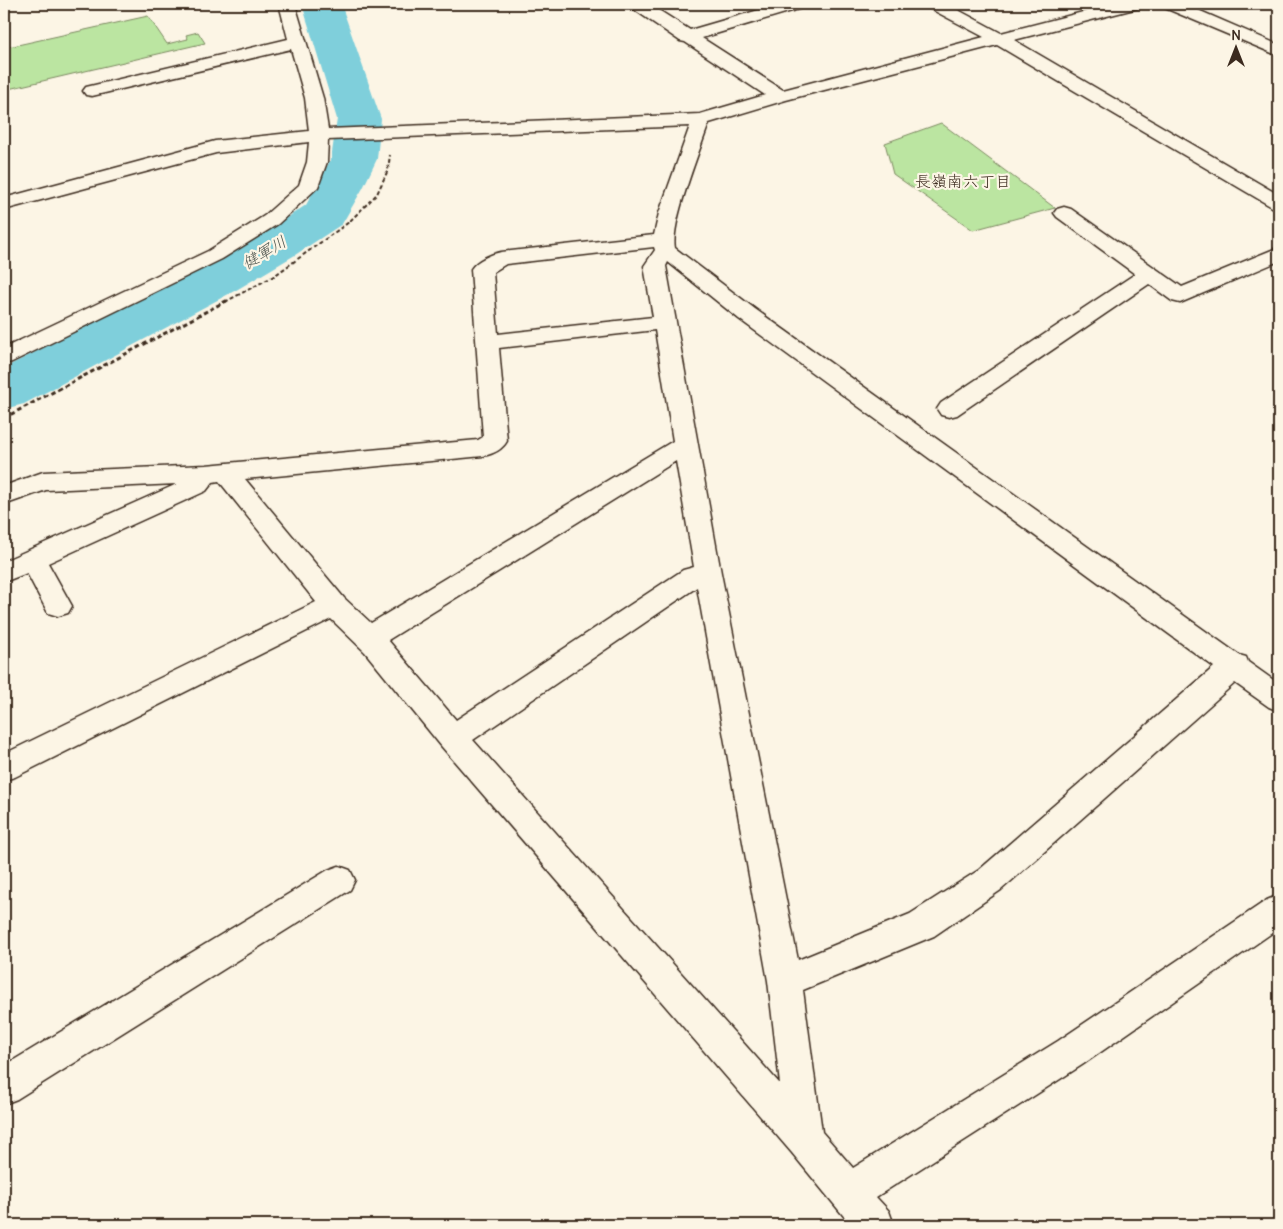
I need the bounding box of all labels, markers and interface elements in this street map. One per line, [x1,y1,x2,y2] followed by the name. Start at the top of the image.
[1210,22,1260,72] north arrow
[1231,26,1241,44] text: N
[915,171,1011,191] district label: 長嶺南六丁目
[238,231,290,273] water label: 健軍川

